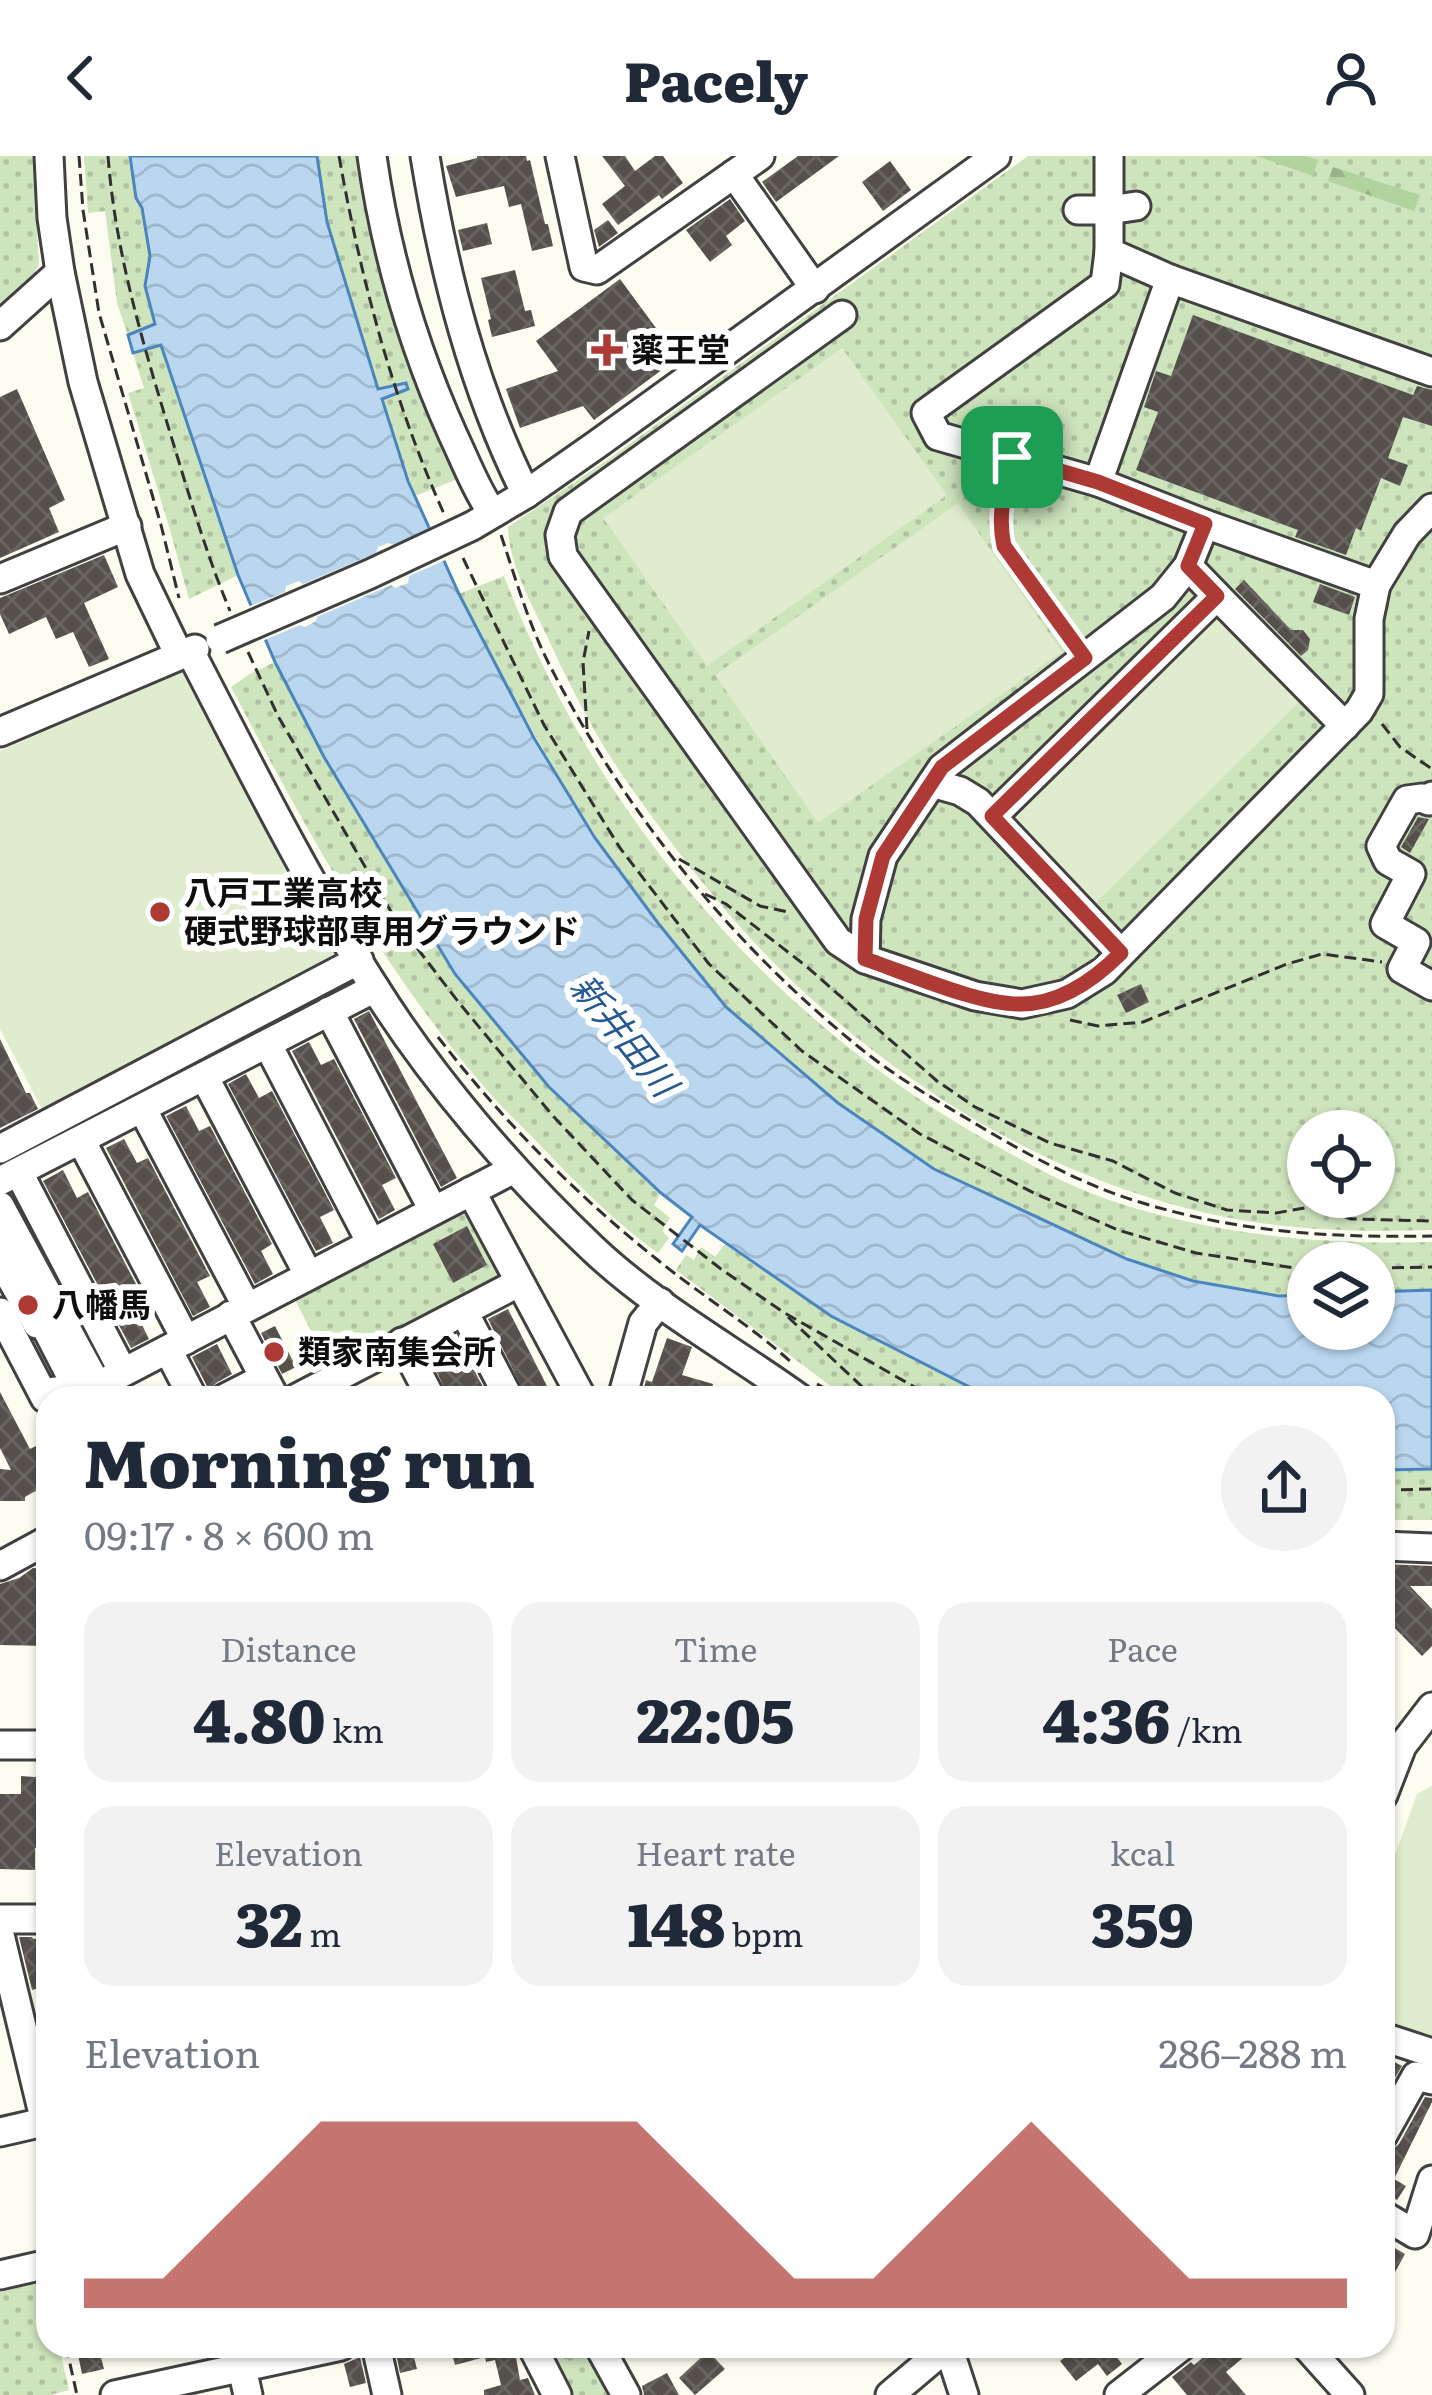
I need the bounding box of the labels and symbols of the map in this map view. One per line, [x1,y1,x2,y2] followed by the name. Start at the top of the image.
[631,323,730,372] place label: 薬王堂
[594,337,620,363] marker: 薬王堂
[961,406,1063,508] pin
[184,866,580,953] place label: 八戸工業高校 硬式野球部専用グラウンド
[147,899,173,925] marker: 八戸工業高校 硬式野球部専用グラウンド
[560,961,694,1109] water label: 新井田川
[52,1278,151,1327] place label: 八幡馬
[15,1292,41,1318] marker: 八幡馬
[298,1325,496,1374] place label: 類家南集会所
[261,1339,287,1365] marker: 類家南集会所

